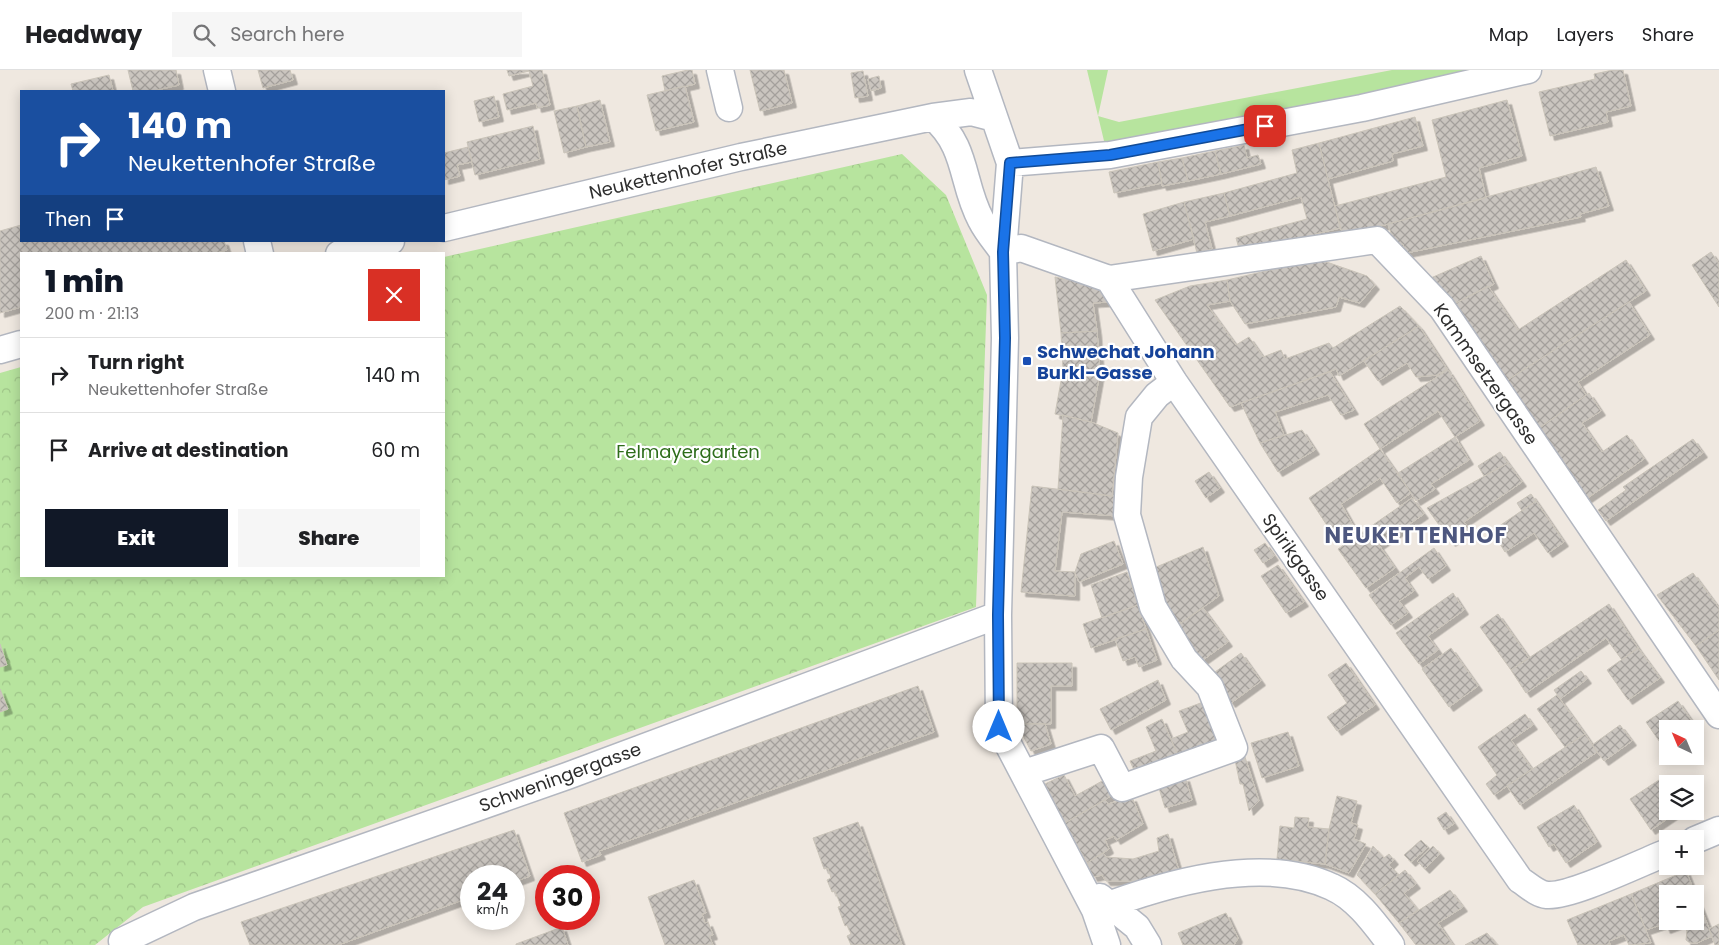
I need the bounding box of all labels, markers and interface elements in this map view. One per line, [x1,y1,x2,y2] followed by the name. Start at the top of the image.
[172,12,522,57] search box
[25,18,142,51] text: Headway
[190,21,218,49] icon: search
[230,21,345,48] text: Search here
[1489,22,1529,47] text: Map
[1557,22,1614,47] text: Layers
[1642,22,1694,47] text: Share
[128,101,232,150] text: 140 m
[1244,105,1286,147] pin
[45,110,110,175] icon: right
[1251,112,1279,140] icon: arrive
[586,135,790,205] street label: Neukettenhofer Straße
[128,148,376,179] text: Neukettenhofer Straße
[101,205,129,233] icon: arrive
[45,206,91,233] text: Then
[45,260,124,303] text: 1 min
[368,269,420,321] button: close
[1428,298,1544,450] street label: Kammsetzergasse
[45,302,139,325] text: 200 m · 21:13
[1037,339,1215,385] place label: Schwechat Johann Burkl-Gasse
[88,349,184,376] text: Turn right
[1021,355,1033,367] marker: Schwechat Johann Burkl-Gasse
[45,361,73,389] icon: right
[365,362,420,389] text: 140 m
[88,378,268,401] text: Neukettenhofer Straße
[45,436,73,464] icon: arrive
[88,437,289,464] text: Arrive at destination
[371,437,420,464] text: 60 m
[616,439,760,464] park label: Felmayergarten
[1257,508,1335,606] street label: Spirikgasse
[45,509,228,567] button: Exit
[238,509,420,567] button: Share
[1324,520,1508,551] district label: NEUKETTENHOF
[972,700,1024,752] position arrow
[1659,720,1704,765] north arrow
[1659,720,1704,930] map controls
[476,736,644,818] street label: Schweningergasse
[1659,775,1704,820] button: layers
[1659,830,1704,875] button: +
[535,865,600,930] speed limit sign: 30
[477,874,508,909] text: 24
[1659,885,1704,930] button: −
[477,901,508,918] text: km/h

